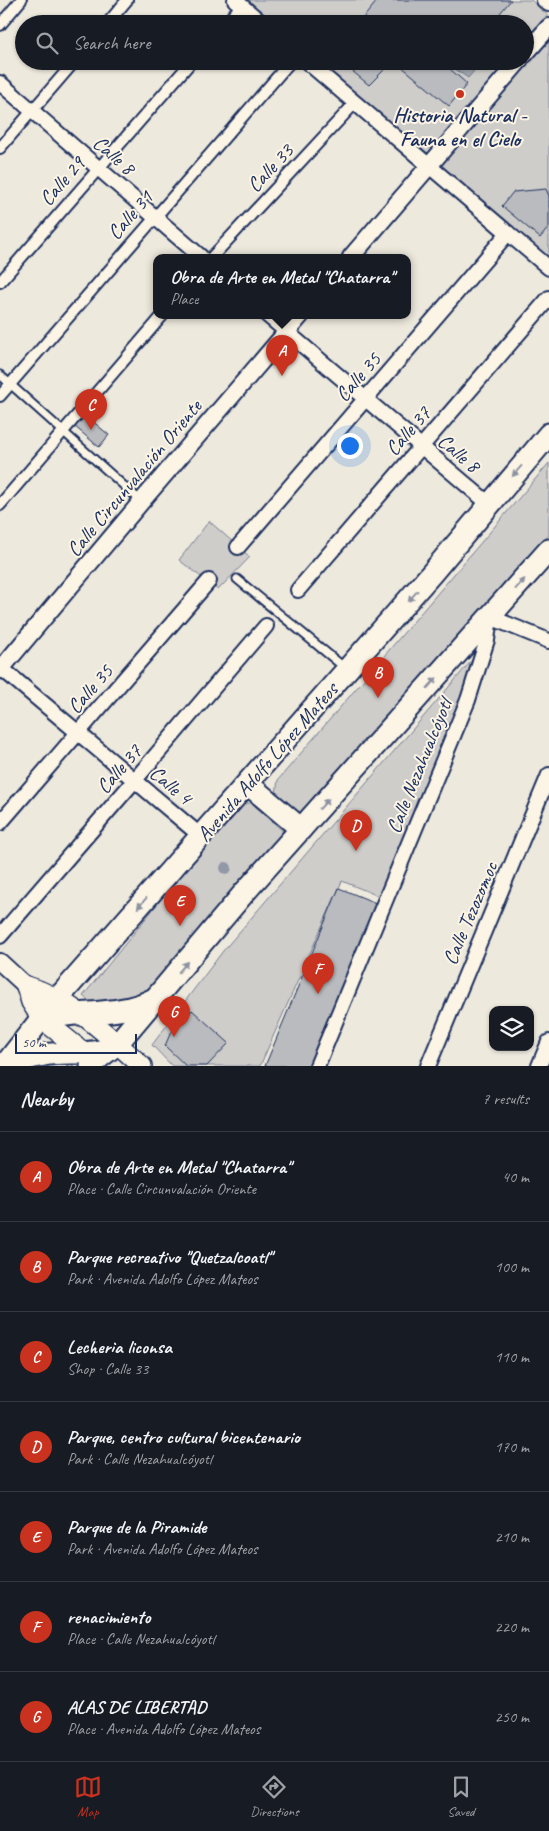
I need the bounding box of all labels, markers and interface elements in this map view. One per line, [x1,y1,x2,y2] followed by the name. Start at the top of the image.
[15,15,534,70] search box
[33,29,61,57] icon: search
[73,31,150,55] text: Search here
[454,88,466,100] marker: Historia Natural - Fauna en el Cielo
[393,102,528,152] place label: Historia Natural - Fauna en el Cielo
[88,130,142,182] street label: Calle 8
[241,137,300,198] street label: Calle 33
[33,150,92,211] street label: Calle 29
[101,184,160,245] street label: Calle 31
[153,254,411,319] popup
[170,265,394,289] text: Obra de Arte en Metal "Chatarra"
[170,289,198,309] text: Place
[266,335,298,376] pin: A
[329,346,388,407] street label: Calle 35
[75,389,107,430] pin: C
[61,394,207,562] street label: Calle Circunvalación Oriente
[379,400,438,461] street label: Calle 37
[432,428,488,480] street label: Calle 8
[337,433,363,459] your location
[512,465,523,478] one-way arrow
[514,579,526,591] one-way arrow
[407,589,419,601] one-way arrow
[362,657,394,698] pin: B
[61,658,120,719] street label: Calle 35
[191,676,344,847] street label: Avenida Adolfo López Mateos
[426,677,437,689] one-way arrow
[380,692,459,837] street label: Calle Nezahualcóyotl
[90,738,149,799] street label: Calle 37
[144,760,200,812] street label: Calle 4
[318,799,330,811] one-way arrow
[340,810,372,851] pin: D
[437,856,504,969] street label: Calle Tezozomoc
[164,885,196,926] pin: E
[137,897,148,910] one-way arrow
[302,953,334,994] pin: F
[177,960,188,973] one-way arrow
[158,996,190,1037] pin: G
[489,1006,534,1051] map controls
[489,1006,534,1051] button: layers
[15,1031,138,1054] scale bar
[22,1034,46,1051] text: 50 m
[20,1086,73,1112] text: Nearby
[482,1089,529,1109] text: 7 results
[67,1155,290,1179] text: Obra de Arte en Metal "Chatarra"
[32,1167,40,1187] text: A
[502,1167,529,1187] text: 40 m
[67,1179,256,1199] text: Place · Calle Circunvalación Oriente
[67,1245,271,1269] text: Parque recreativo "Quetzalcoatl"
[32,1257,40,1277] text: B
[495,1257,529,1277] text: 100 m
[67,1269,257,1289] text: Park · Avenida Adolfo López Mateos
[67,1335,172,1359] text: Lecheria liconsa
[32,1347,40,1367] text: C
[495,1347,529,1367] text: 110 m
[67,1359,148,1379] text: Shop · Calle 33
[67,1425,300,1449] text: Parque, centro cultural bicentenario
[31,1437,41,1457] text: D
[495,1437,529,1457] text: 170 m
[67,1449,212,1469] text: Park · Calle Nezahualcóyotl
[67,1515,206,1539] text: Parque de la Piramide
[32,1527,40,1547] text: E
[495,1527,529,1547] text: 210 m
[67,1539,257,1559] text: Park · Avenida Adolfo López Mateos
[67,1605,150,1629] text: renacimiento
[32,1617,40,1637] text: F
[495,1617,529,1637] text: 220 m
[67,1629,214,1649] text: Place · Calle Nezahualcóyotl
[67,1695,206,1719] text: ALAS DE LIBERTAD
[32,1707,40,1727] text: G
[495,1707,529,1727] text: 250 m
[67,1719,260,1739] text: Place · Avenida Adolfo López Mateos
[74,1773,102,1820] tab: Map
[250,1773,299,1820] tab: Directions
[447,1773,475,1820] tab: Saved

